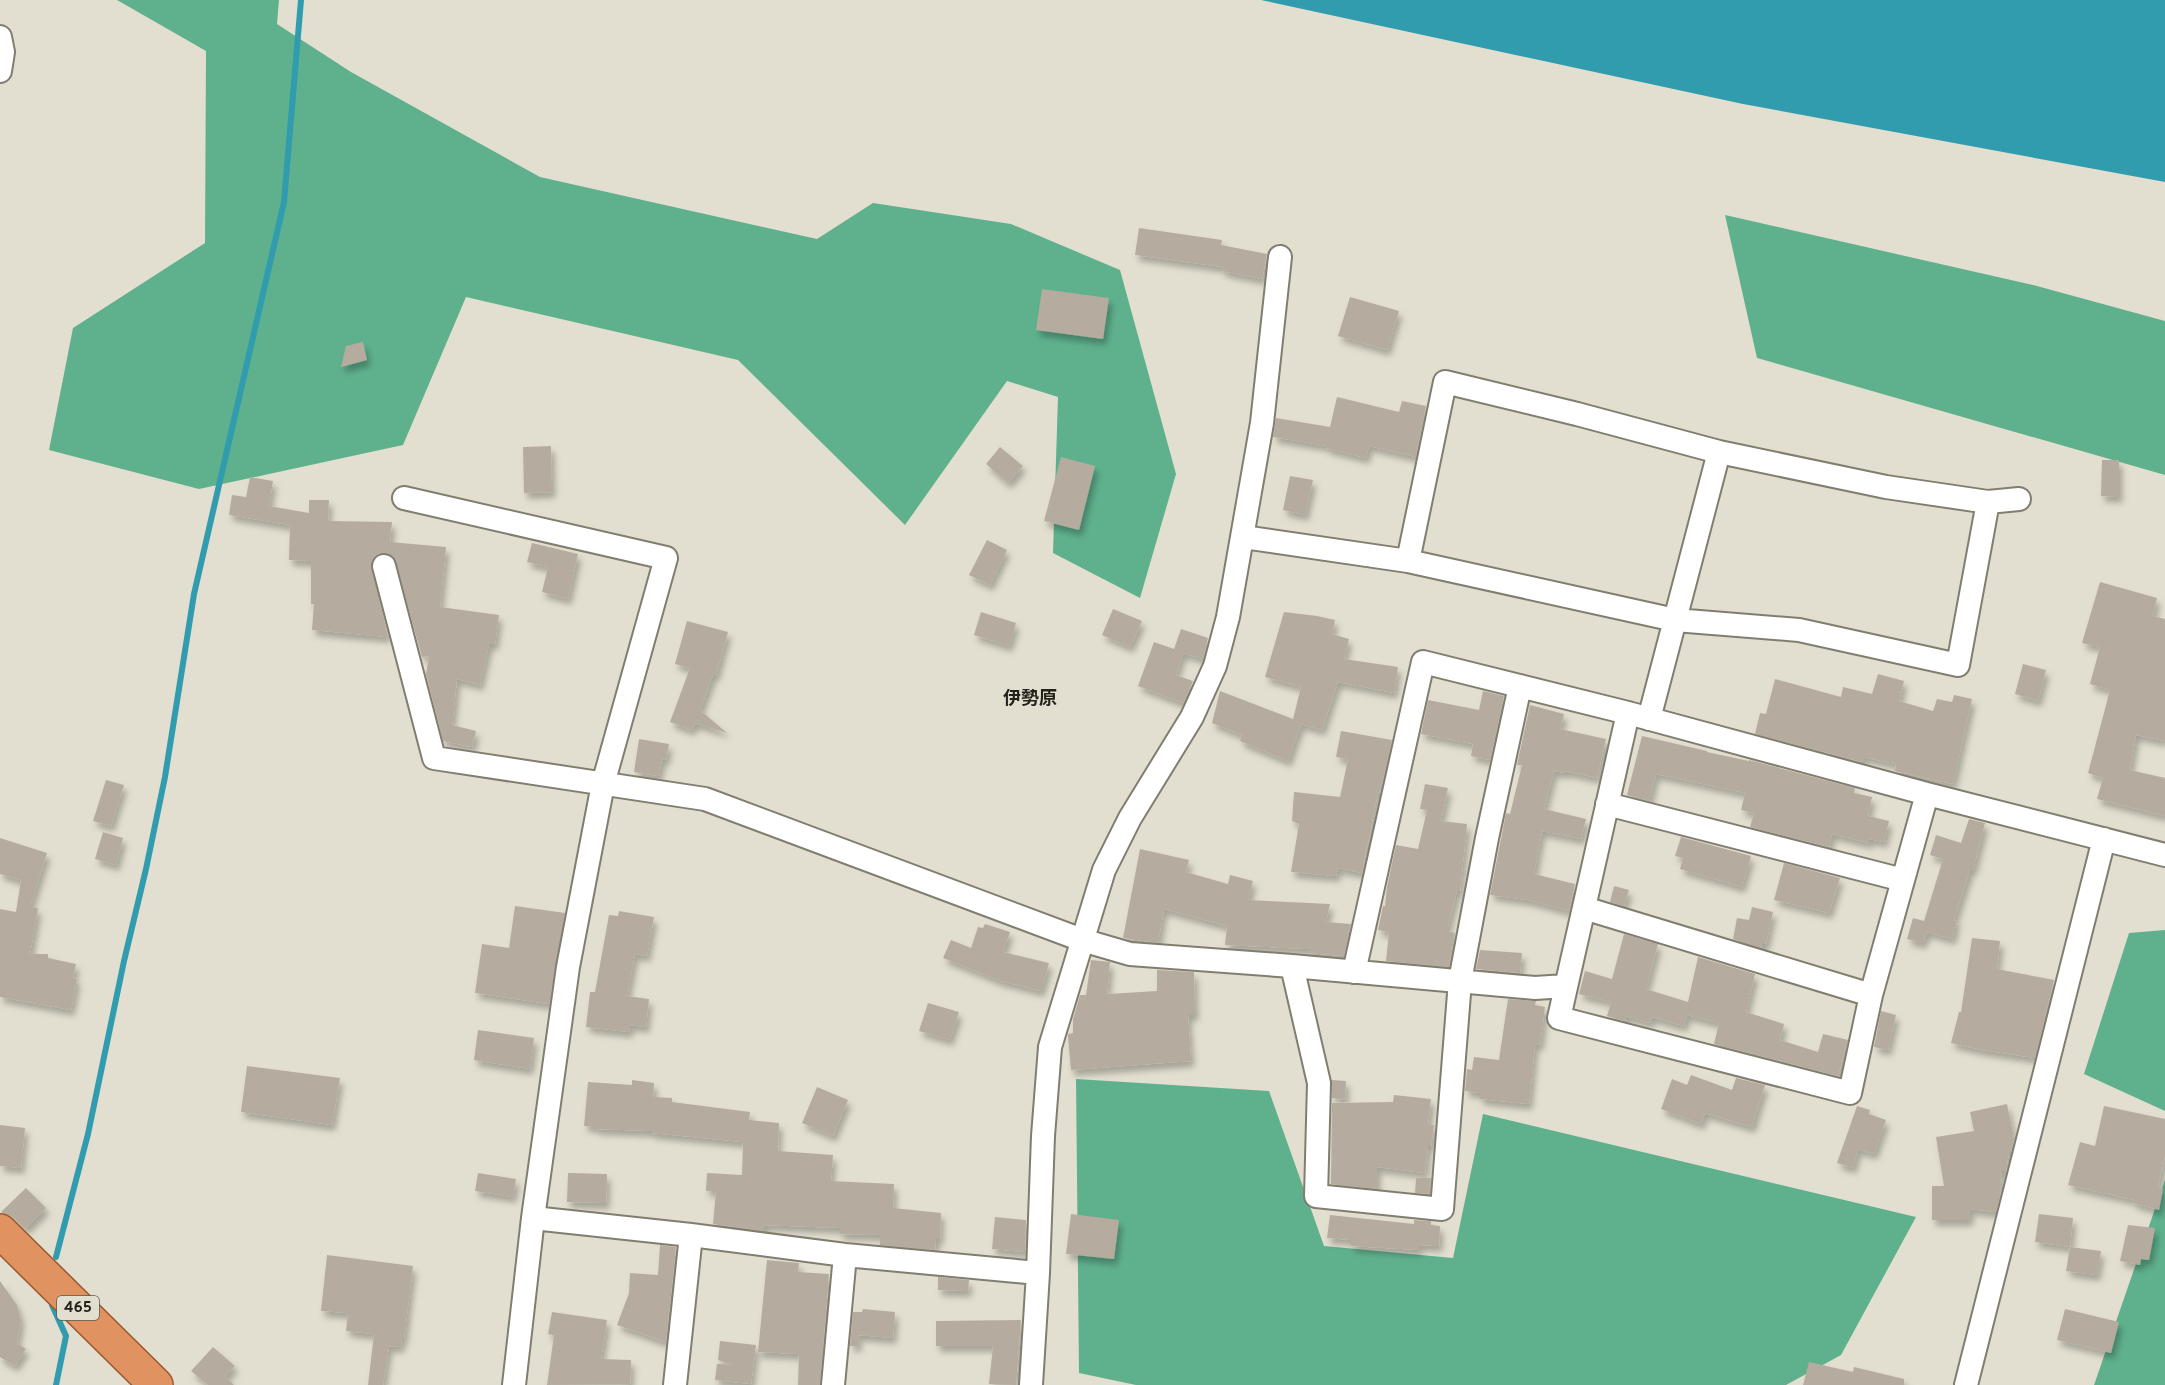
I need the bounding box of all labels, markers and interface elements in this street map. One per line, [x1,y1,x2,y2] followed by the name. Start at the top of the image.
[1003,688,1057,711] district label: 伊勢原
[57,1296,99,1320] road number: 465

